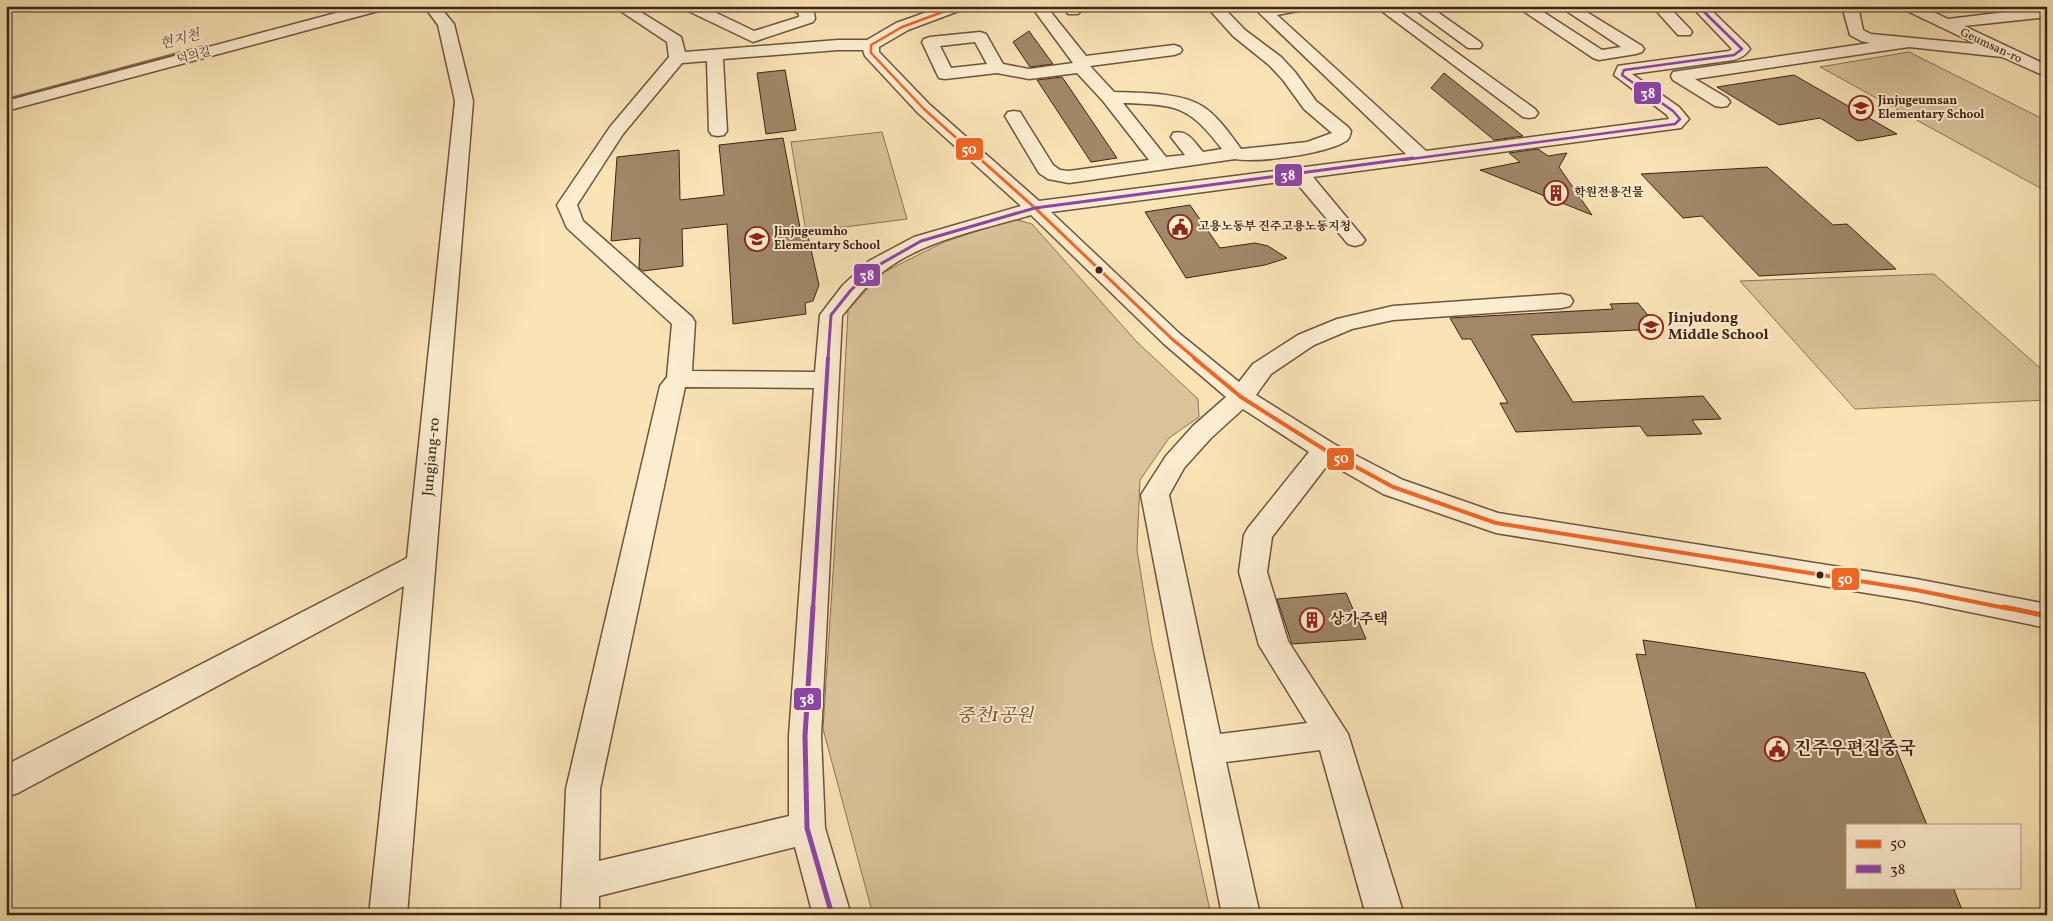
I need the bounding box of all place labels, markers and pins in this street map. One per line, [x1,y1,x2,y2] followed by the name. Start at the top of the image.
[1877,93,1984,123] place label: Jinjugeumsan Elementary School
[1848,95,1874,121] school or university icon: Jinjugeumsan Elementary School
[1543,180,1569,206] building icon: 학원전용건물
[1574,185,1644,201] place label: 학원전용건물
[1167,214,1193,240] public building icon: 고용노동부 진주고용노동지청
[1198,219,1351,235] place label: 고용노동부 진주고용노동지청
[773,224,880,254] place label: Jinjugeumho Elementary School
[744,226,770,252] school or university icon: Jinjugeumho Elementary School
[1094,265,1104,275] unlabelled marker
[1667,308,1769,346] place label: Jinjudong Middle School
[1638,314,1664,340] school or university icon: Jinjudong Middle School
[1815,570,1825,580] unlabelled marker
[1299,607,1325,633] building icon: 상가주택
[1330,610,1388,631] place label: 상가주택
[1764,736,1790,762] public building icon: 진주우편집중국
[1794,737,1916,762] place label: 진주우편집중국

